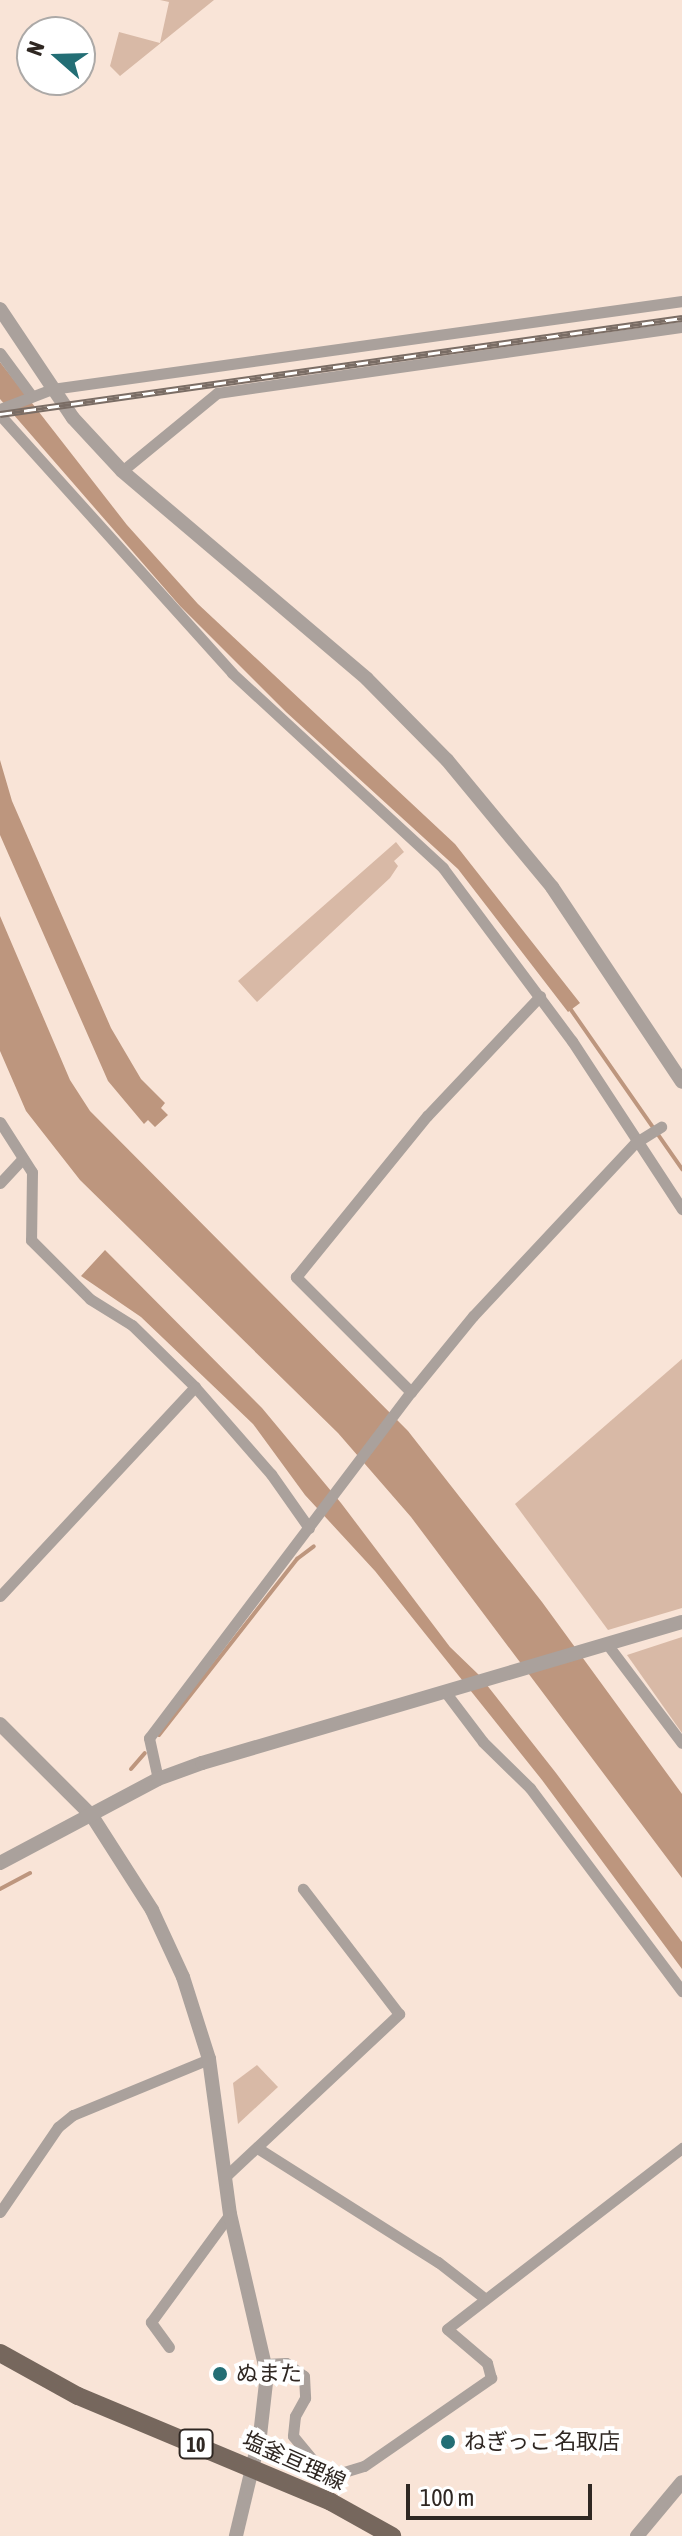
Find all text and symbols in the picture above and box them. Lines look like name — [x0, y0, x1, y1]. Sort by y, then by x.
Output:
north arrow — [16, 16, 96, 96]
text: N — [21, 38, 50, 59]
place label: ぬまた — [236, 2361, 302, 2387]
marker: ぬまた — [211, 2365, 229, 2383]
street label: 塩釜亘理線 — [238, 2427, 350, 2495]
road number: 10 — [178, 2428, 214, 2460]
place label: ねぎっこ 名取店 — [464, 2429, 621, 2455]
marker: ねぎっこ 名取店 — [439, 2433, 457, 2451]
scale bar — [410, 2468, 596, 2518]
text: 100 m — [420, 2484, 474, 2511]

